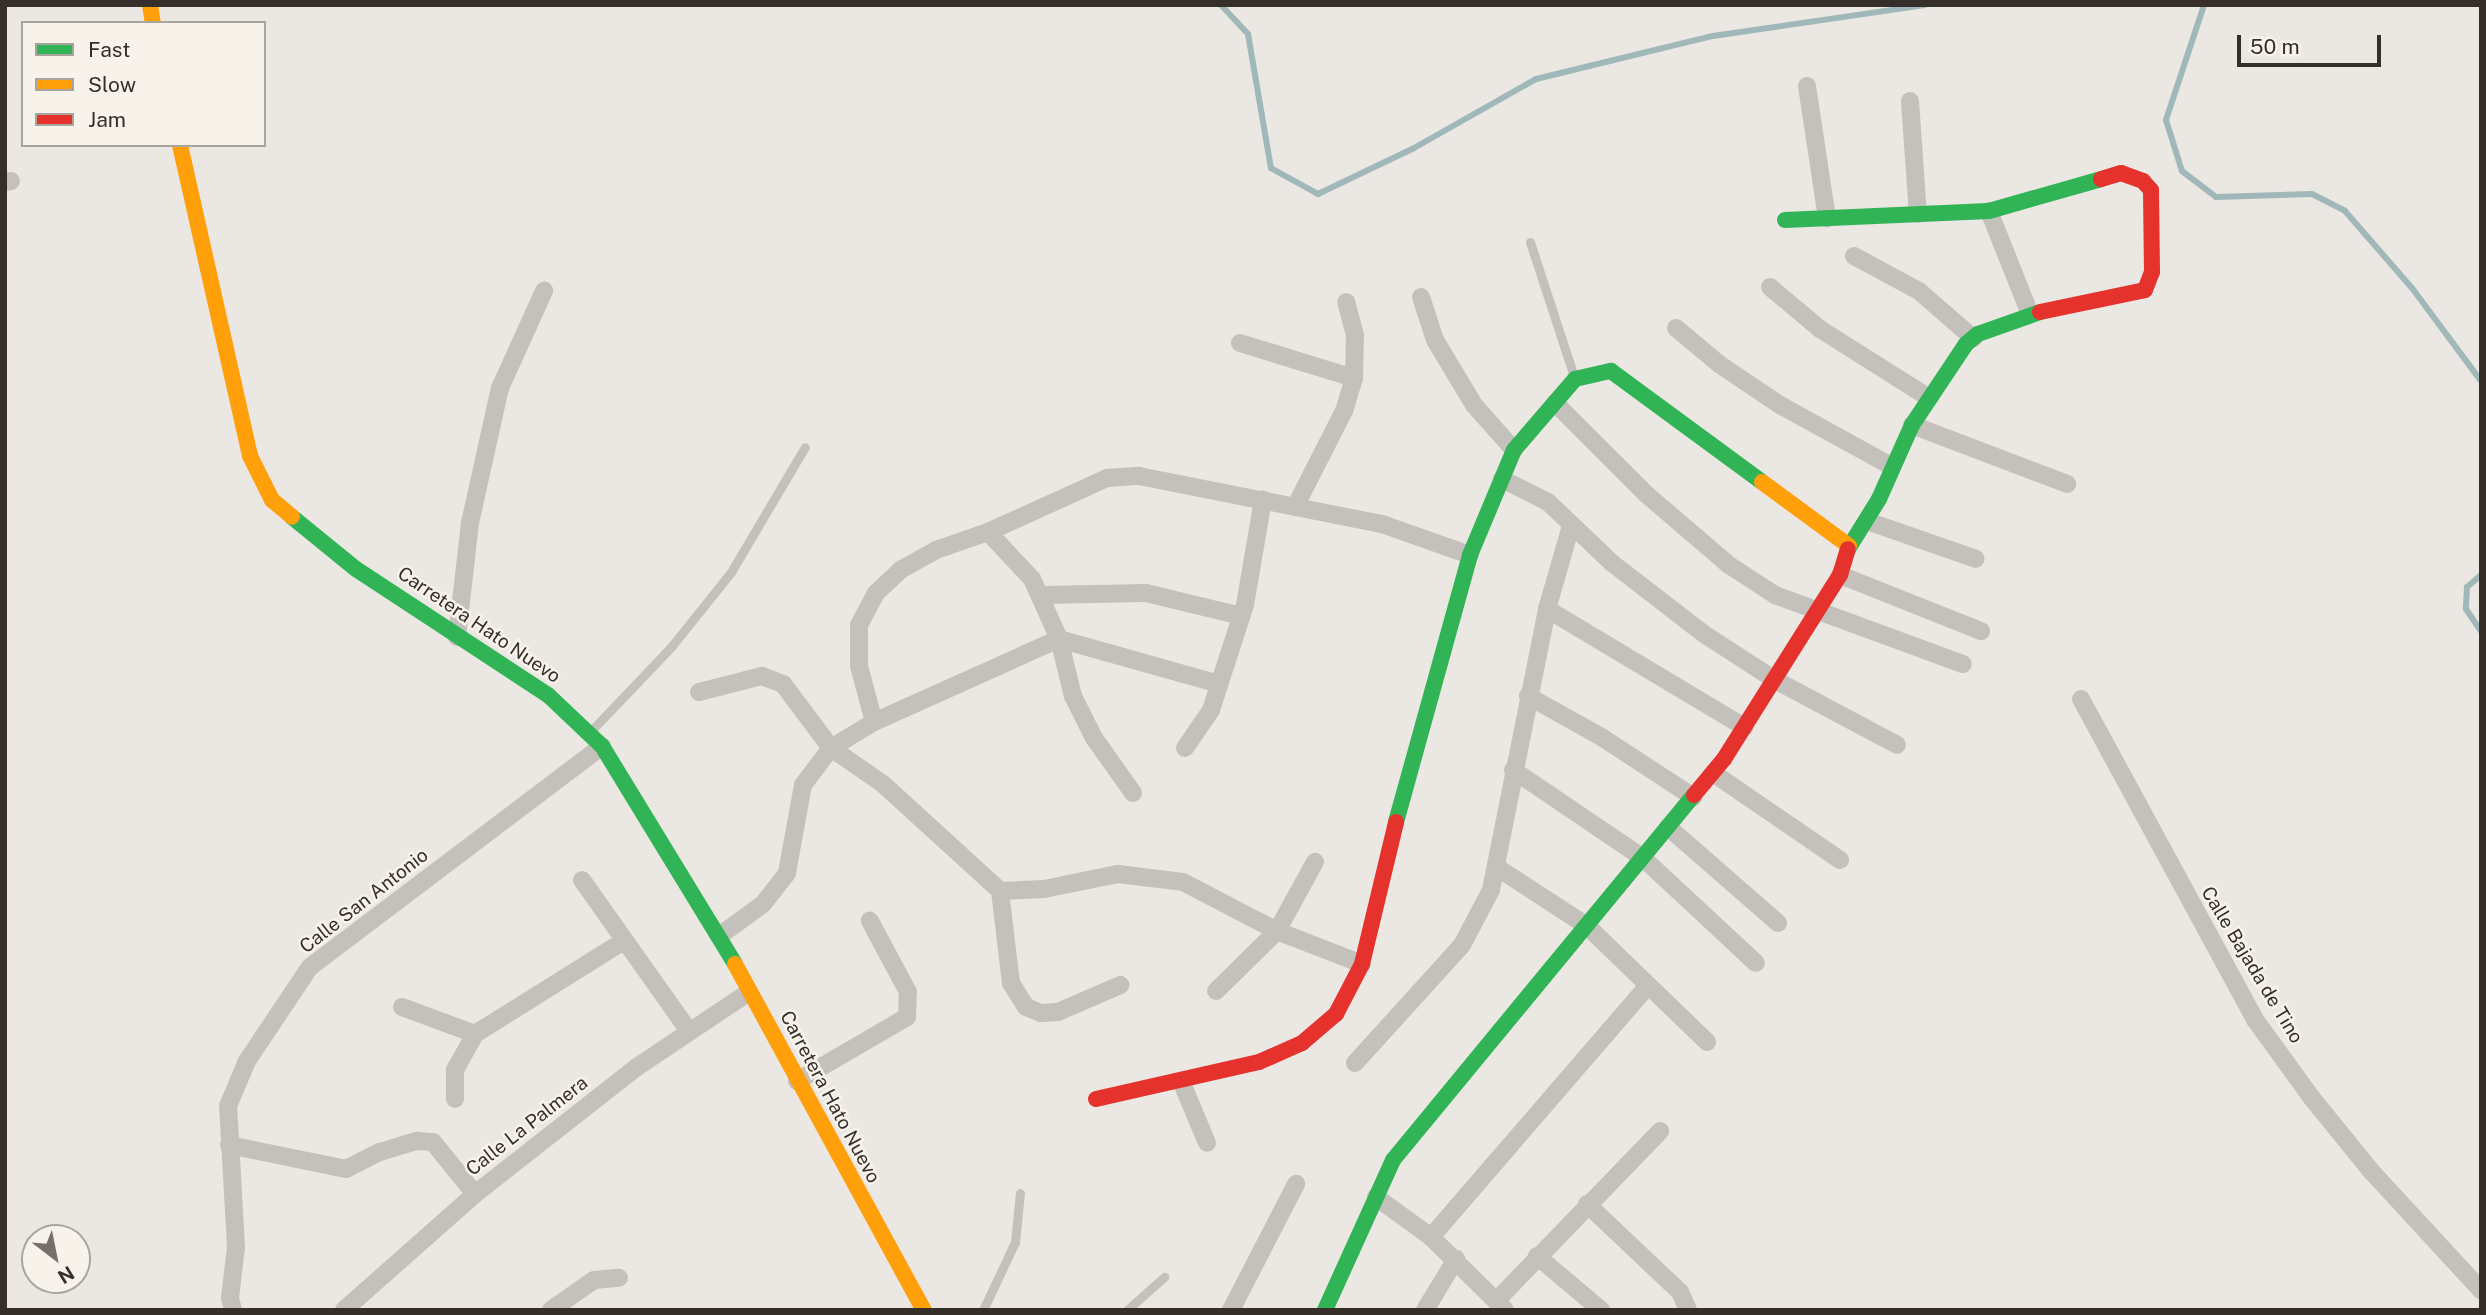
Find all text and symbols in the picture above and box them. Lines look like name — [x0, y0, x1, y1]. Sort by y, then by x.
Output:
legend — [21, 21, 266, 147]
scale bar — [2241, 21, 2384, 65]
text: 50 m — [2250, 34, 2300, 59]
text: Fast — [88, 37, 130, 62]
text: Slow — [88, 72, 136, 97]
text: Jam — [88, 107, 126, 132]
street label: Carretera Hato Nuevo — [393, 562, 565, 688]
street label: Calle San Antonio — [295, 844, 433, 958]
street label: Calle Bajada de Tino — [2196, 882, 2308, 1048]
street label: Carretera Hato Nuevo — [775, 1007, 885, 1187]
street label: Calle La Palmera — [462, 1071, 592, 1181]
north arrow — [21, 1224, 91, 1294]
text: N — [54, 1262, 78, 1288]

